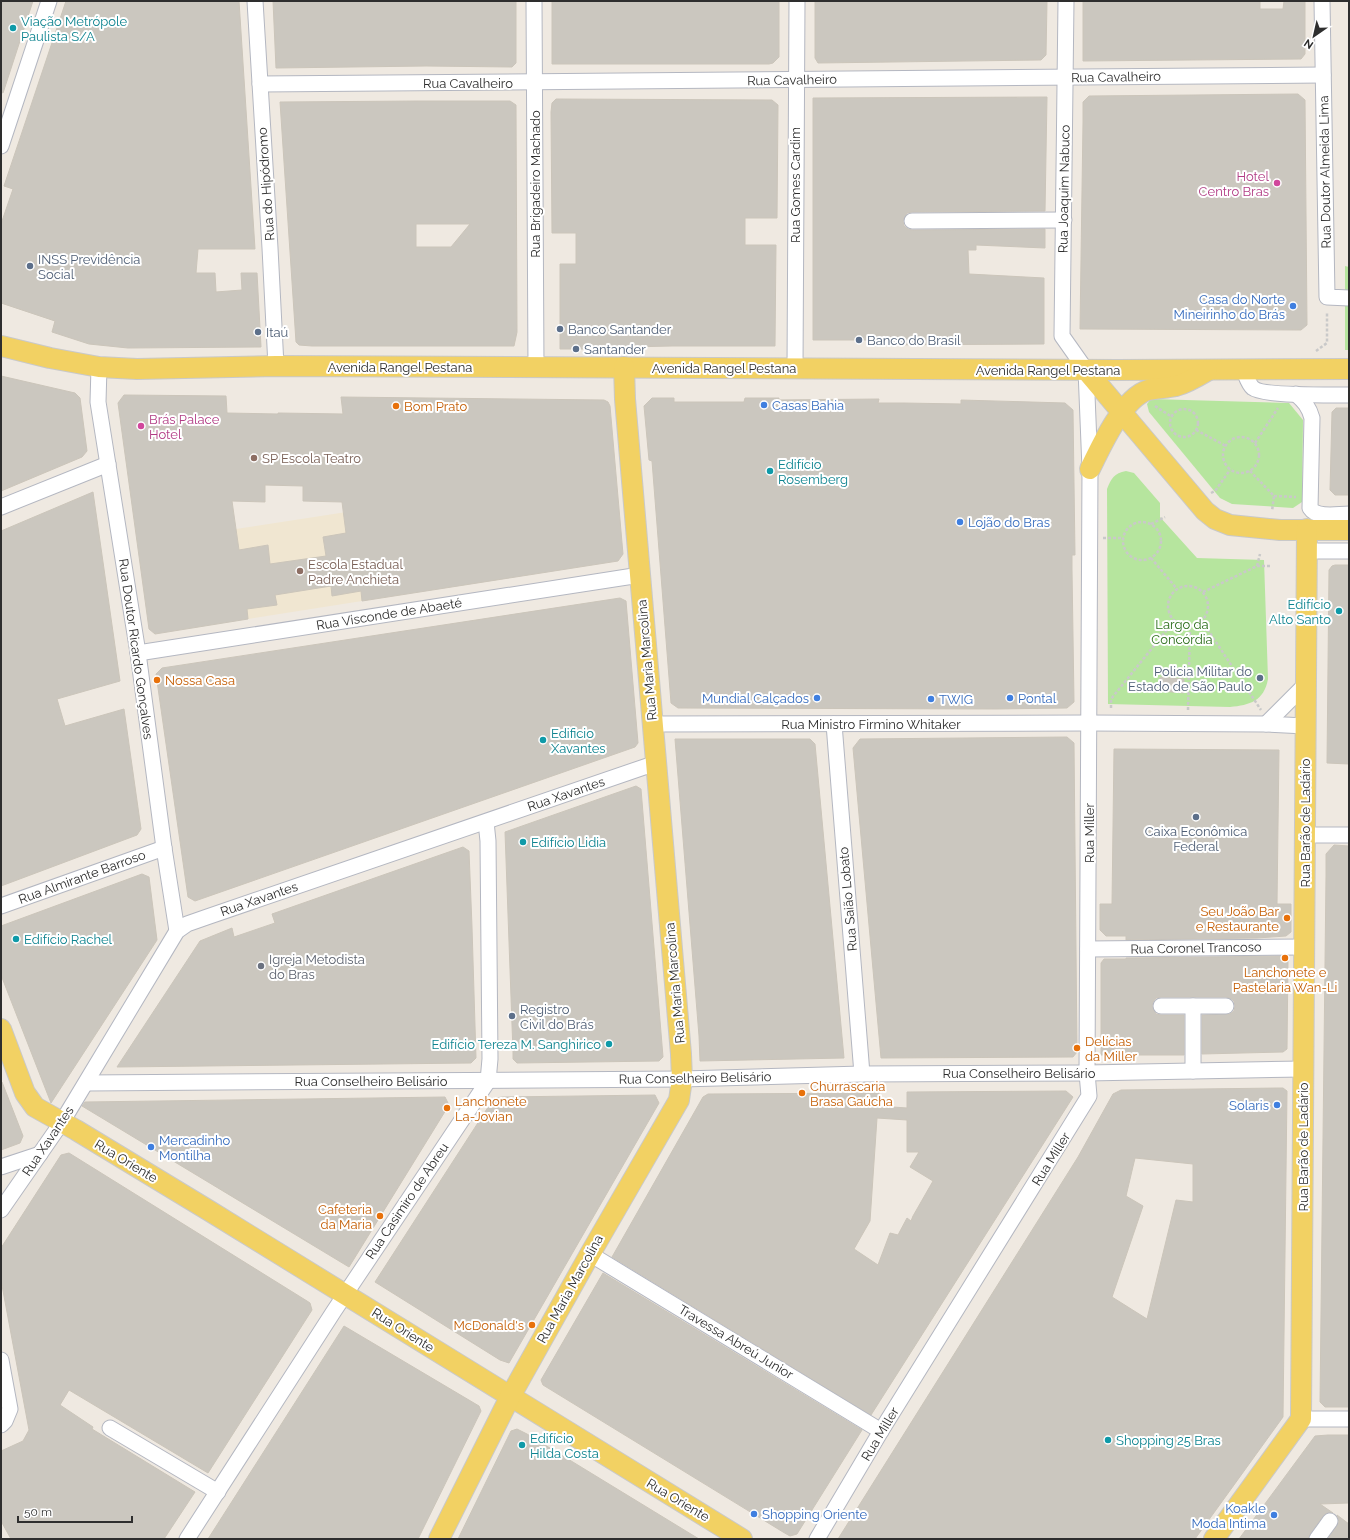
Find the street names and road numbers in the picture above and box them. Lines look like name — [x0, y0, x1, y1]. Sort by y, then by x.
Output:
street label: Rua Cavalheiro — [1071, 69, 1161, 85]
street label: Rua Cavalheiro — [747, 72, 837, 88]
street label: Rua Cavalheiro — [423, 76, 513, 91]
street label: Rua Doutor Almeida Lima — [1316, 95, 1334, 249]
street label: Rua Brigadeiro Machado — [528, 110, 543, 258]
street label: Rua Joaquim Nabuco — [1055, 124, 1073, 253]
street label: Rua do Hipódromo — [255, 127, 277, 241]
street label: Rua Gomes Cardim — [788, 127, 803, 243]
street label: Avenida Rangel Pestana — [328, 360, 472, 375]
street label: Avenida Rangel Pestana — [652, 361, 796, 376]
street label: Avenida Rangel Pestana — [976, 363, 1120, 378]
street label: Rua Doutor Ricardo Gonçalves — [116, 558, 156, 740]
street label: Rua Visconde de Abaeté — [315, 595, 463, 633]
street label: Rua Maria Marcolina — [634, 599, 660, 721]
street label: Rua Ministro Firmino Whitaker — [781, 717, 961, 732]
street label: Rua Barão de Ladário — [1298, 758, 1313, 887]
street label: Rua Xavantes — [525, 774, 607, 814]
street label: Rua Miller — [1082, 803, 1097, 863]
street label: Rua Saião Lobato — [836, 846, 860, 952]
street label: Rua Almirante Barroso — [16, 847, 148, 907]
street label: Rua Xavantes — [218, 879, 300, 919]
street label: Rua Maria Marcolina — [662, 922, 688, 1044]
street label: Rua Coronel Trancoso — [1130, 939, 1262, 957]
street label: Rua Conselheiro Belisário — [943, 1066, 1096, 1081]
street label: Rua Conselheiro Belisário — [618, 1069, 772, 1087]
street label: Rua Conselheiro Belisário — [295, 1074, 448, 1089]
street label: Rua Barão de Ladário — [1296, 1082, 1311, 1211]
street label: Rua Xavantes — [19, 1103, 77, 1179]
street label: Rua Miller — [1029, 1129, 1073, 1188]
street label: Rua Oriente — [92, 1136, 160, 1186]
street label: Rua Casimiro de Abreu — [362, 1140, 452, 1262]
street label: Rua Maria Marcolina — [534, 1232, 606, 1346]
street label: Travessa Abreú Junior — [676, 1302, 796, 1382]
street label: Rua Oriente — [369, 1305, 437, 1355]
street label: Rua Miller — [858, 1404, 902, 1464]
street label: Rua Oriente — [644, 1475, 712, 1525]

